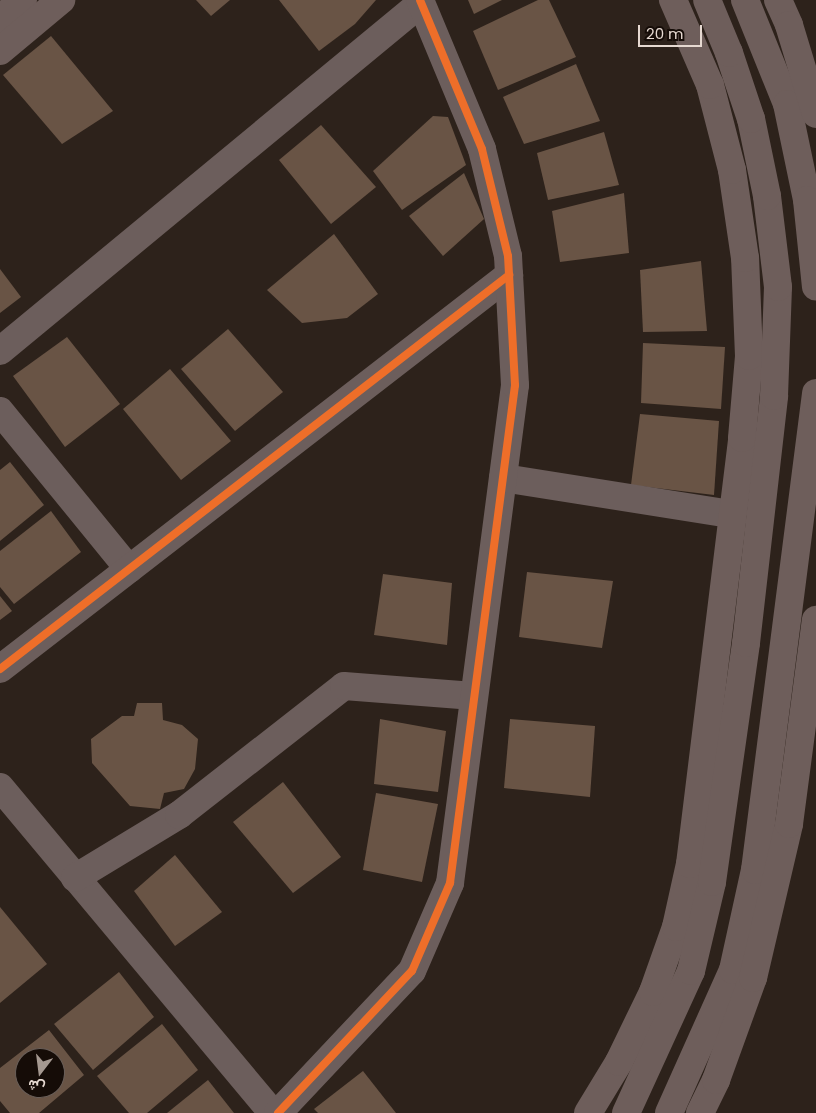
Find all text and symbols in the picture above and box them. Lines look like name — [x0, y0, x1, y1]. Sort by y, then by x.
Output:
scale bar — [641, 15, 705, 47]
text: 20 m — [646, 23, 684, 44]
north arrow — [15, 1048, 65, 1098]
text: ش — [26, 1075, 47, 1098]

